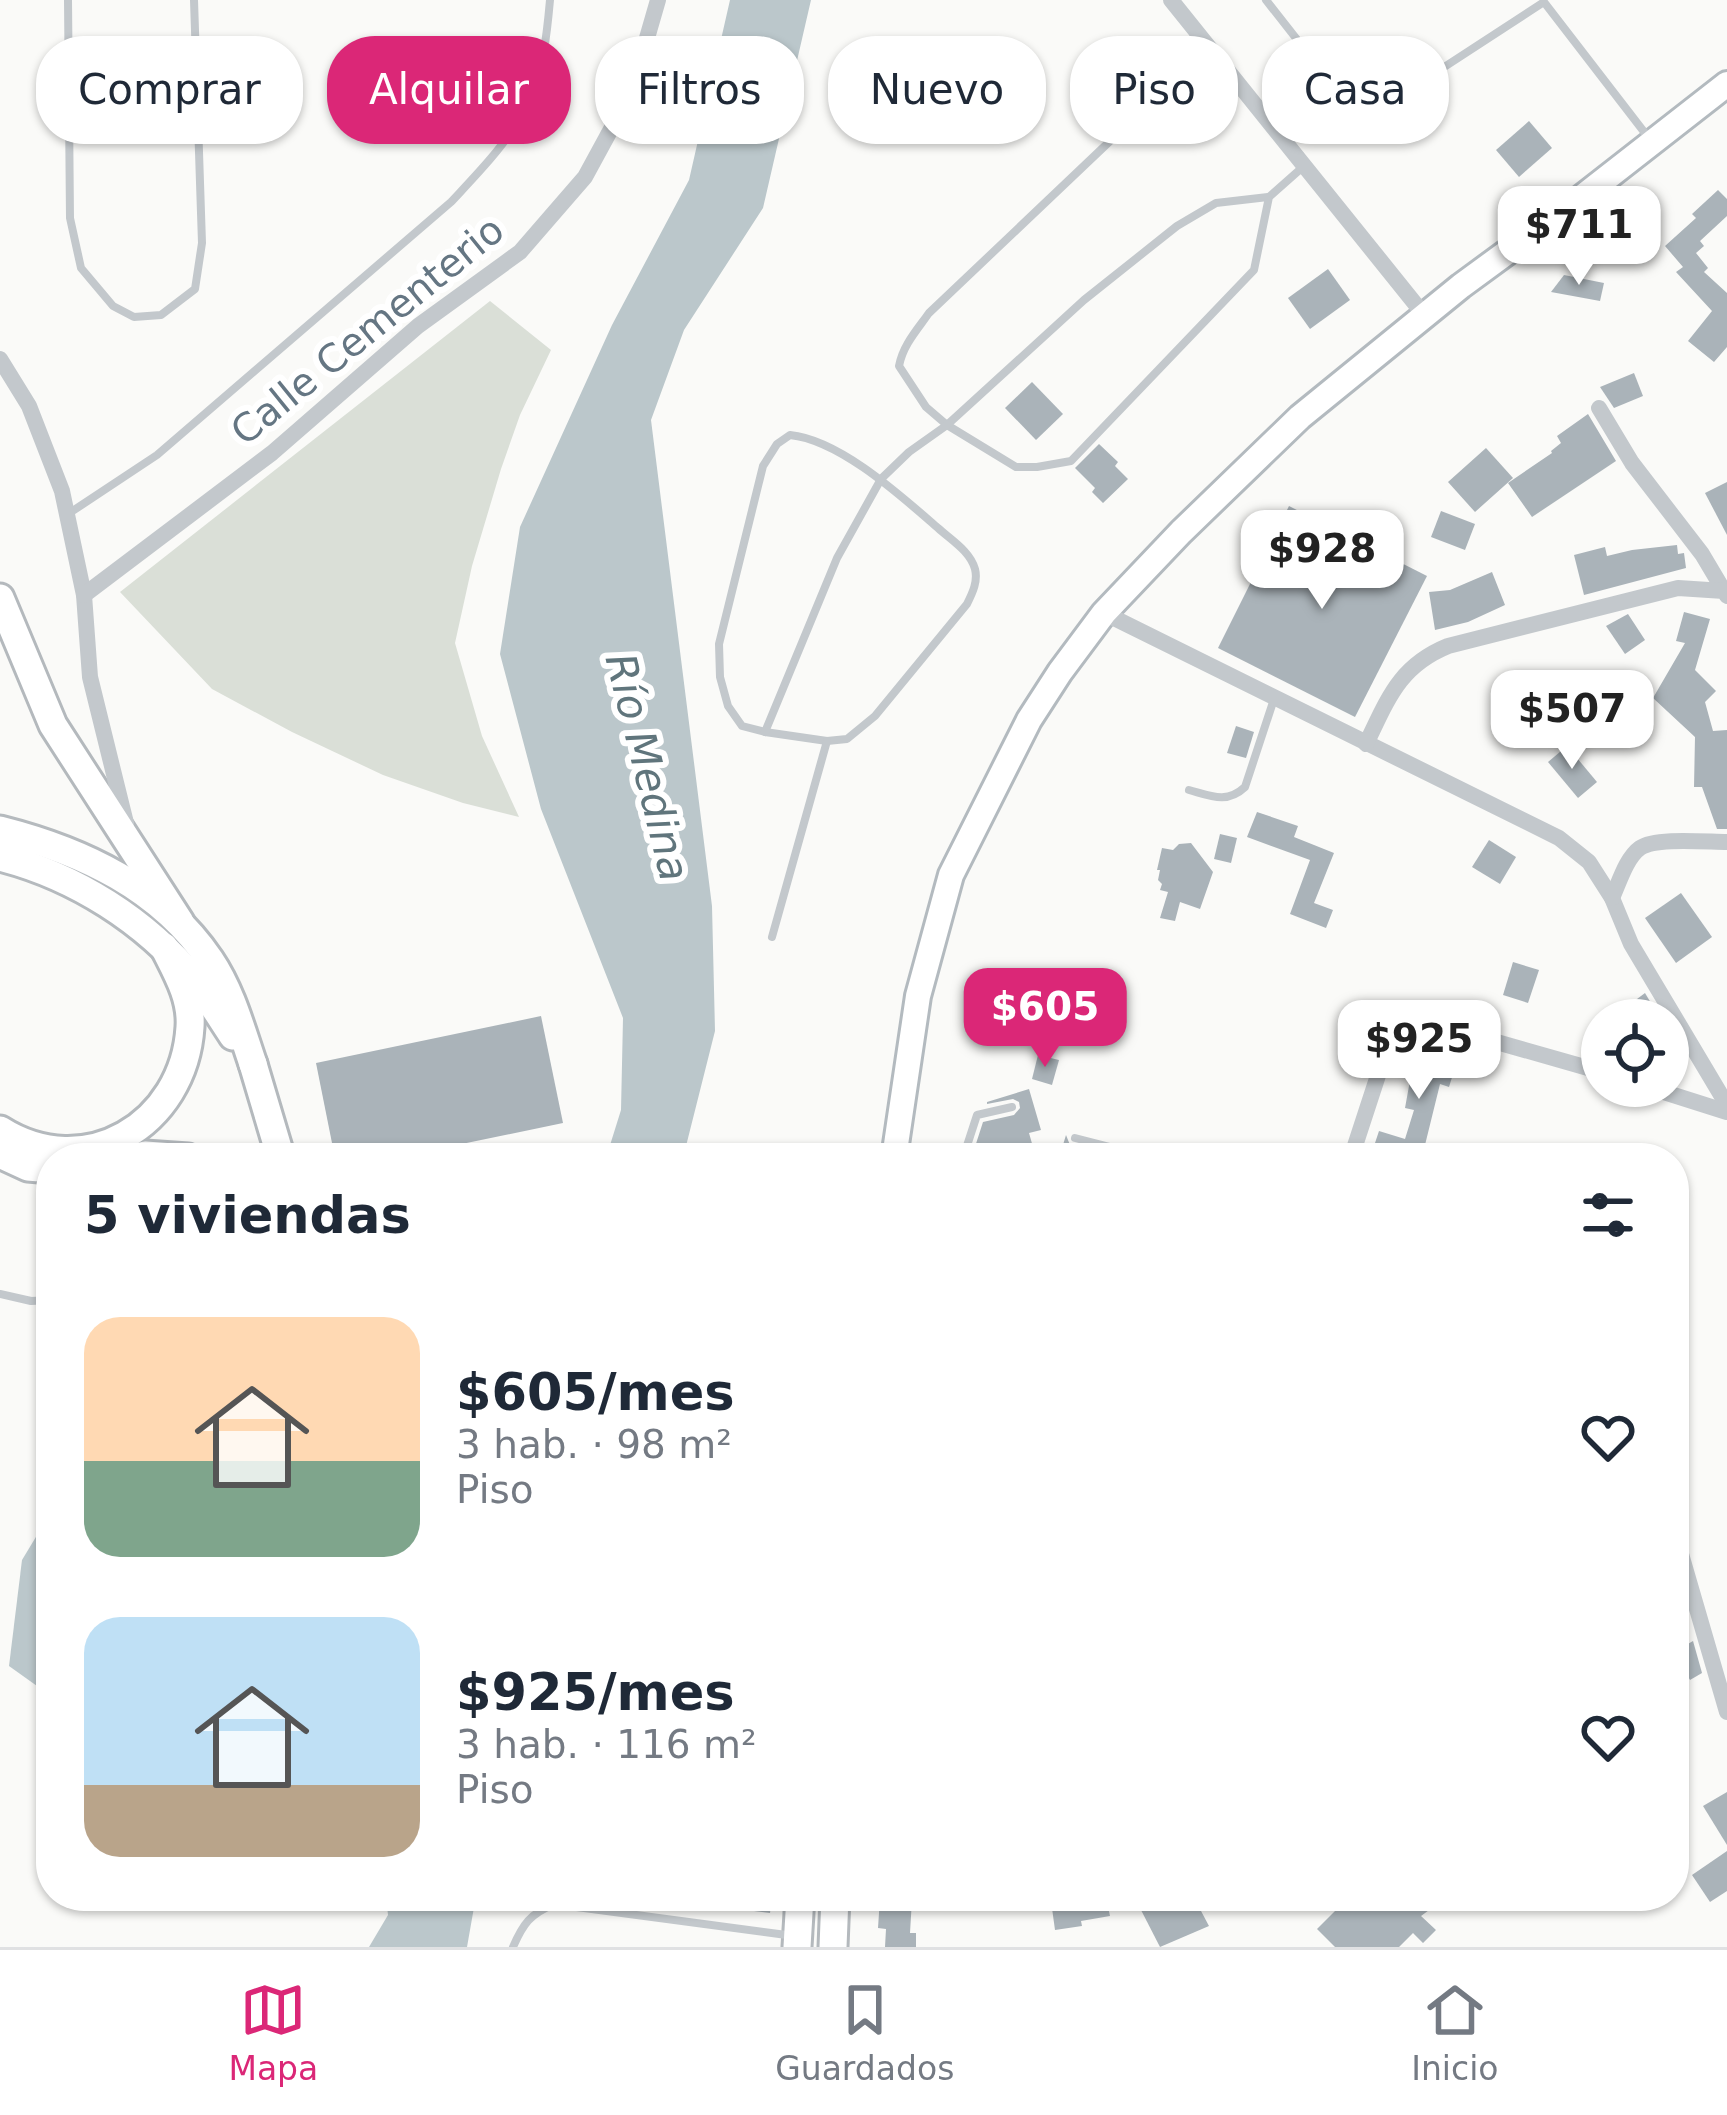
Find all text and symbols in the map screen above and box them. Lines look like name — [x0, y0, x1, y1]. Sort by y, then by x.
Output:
chip: Comprar — [36, 36, 303, 144]
chip: Alquilar — [327, 36, 571, 144]
chip: Filtros — [595, 36, 804, 144]
chip: Nuevo — [828, 36, 1046, 144]
chip: Piso — [1070, 36, 1238, 144]
chip: Casa — [1262, 36, 1449, 144]
pin: $711 — [1508, 186, 1650, 288]
text: $711 — [1525, 202, 1633, 247]
street label: Calle Cementerio — [222, 207, 512, 454]
pin: $928 — [1251, 510, 1393, 612]
text: $928 — [1268, 526, 1376, 571]
water label: Río Medina — [596, 648, 699, 886]
pin: $507 — [1501, 670, 1643, 772]
text: $507 — [1518, 686, 1626, 731]
pin: $605 — [974, 968, 1116, 1070]
text: $605 — [991, 984, 1099, 1029]
map controls — [1581, 999, 1689, 1107]
button: locate — [1581, 999, 1689, 1107]
pin: $925 — [1348, 1000, 1490, 1102]
text: $925 — [1365, 1016, 1473, 1061]
icon: filters — [1575, 1182, 1641, 1248]
text: 5 viviendas — [84, 1186, 411, 1245]
text: $605/mes — [456, 1363, 735, 1422]
icon: home — [180, 1365, 324, 1509]
icon: heart — [1575, 1404, 1641, 1470]
text: 3 hab. · 98 m² — [456, 1422, 732, 1467]
text: Piso — [456, 1467, 534, 1512]
text: $925/mes — [456, 1663, 735, 1722]
icon: home — [180, 1665, 324, 1809]
icon: heart — [1575, 1704, 1641, 1770]
text: 3 hab. · 116 m² — [456, 1722, 757, 1767]
text: Piso — [456, 1767, 534, 1812]
tab: Mapa — [228, 1977, 318, 2088]
tab: Guardados — [775, 1977, 954, 2088]
tab: Inicio — [1411, 1977, 1499, 2088]

